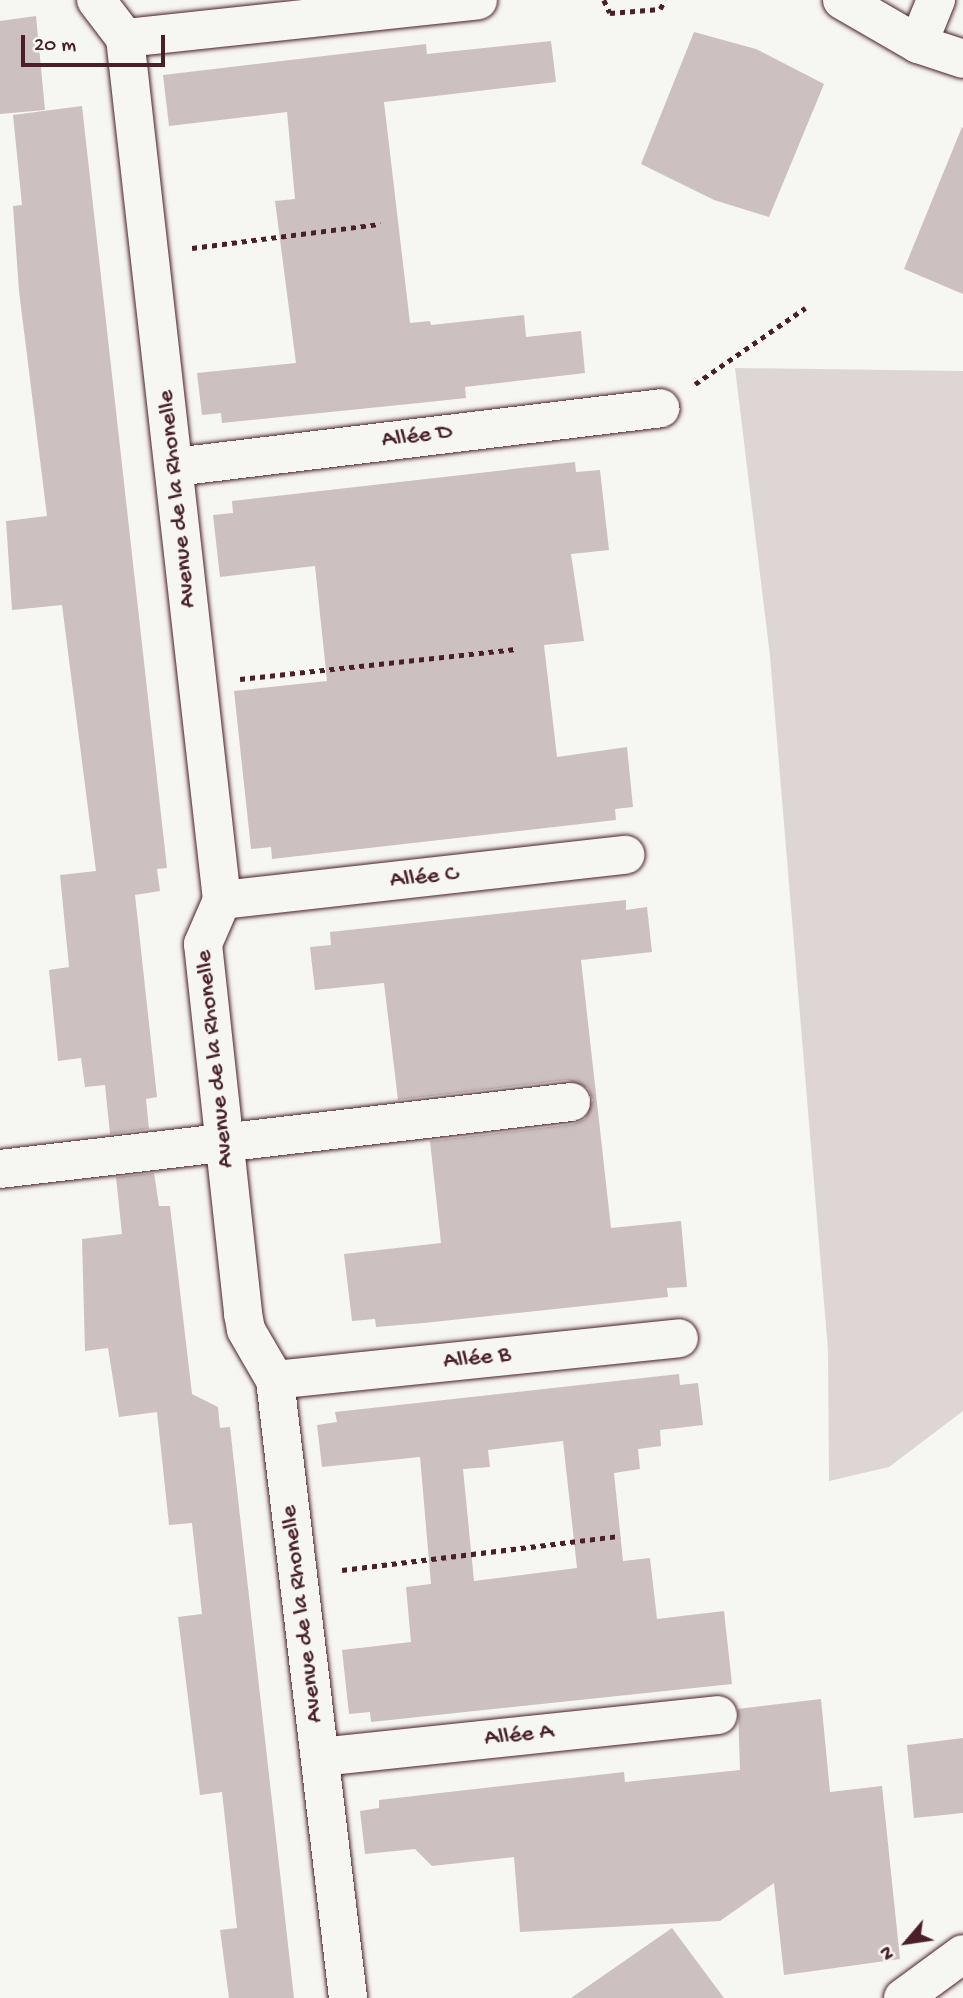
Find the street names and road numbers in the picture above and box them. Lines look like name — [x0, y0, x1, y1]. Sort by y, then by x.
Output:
street label: Avenue de la Rhonelle — [152, 389, 204, 609]
street label: Allée D — [380, 418, 454, 456]
street label: Allée C — [389, 860, 459, 896]
street label: Avenue de la Rhonelle — [190, 949, 242, 1169]
street label: Allée B — [442, 1341, 512, 1377]
street label: Avenue de la Rhonelle — [275, 1504, 331, 1724]
street label: Allée A — [483, 1718, 555, 1754]

